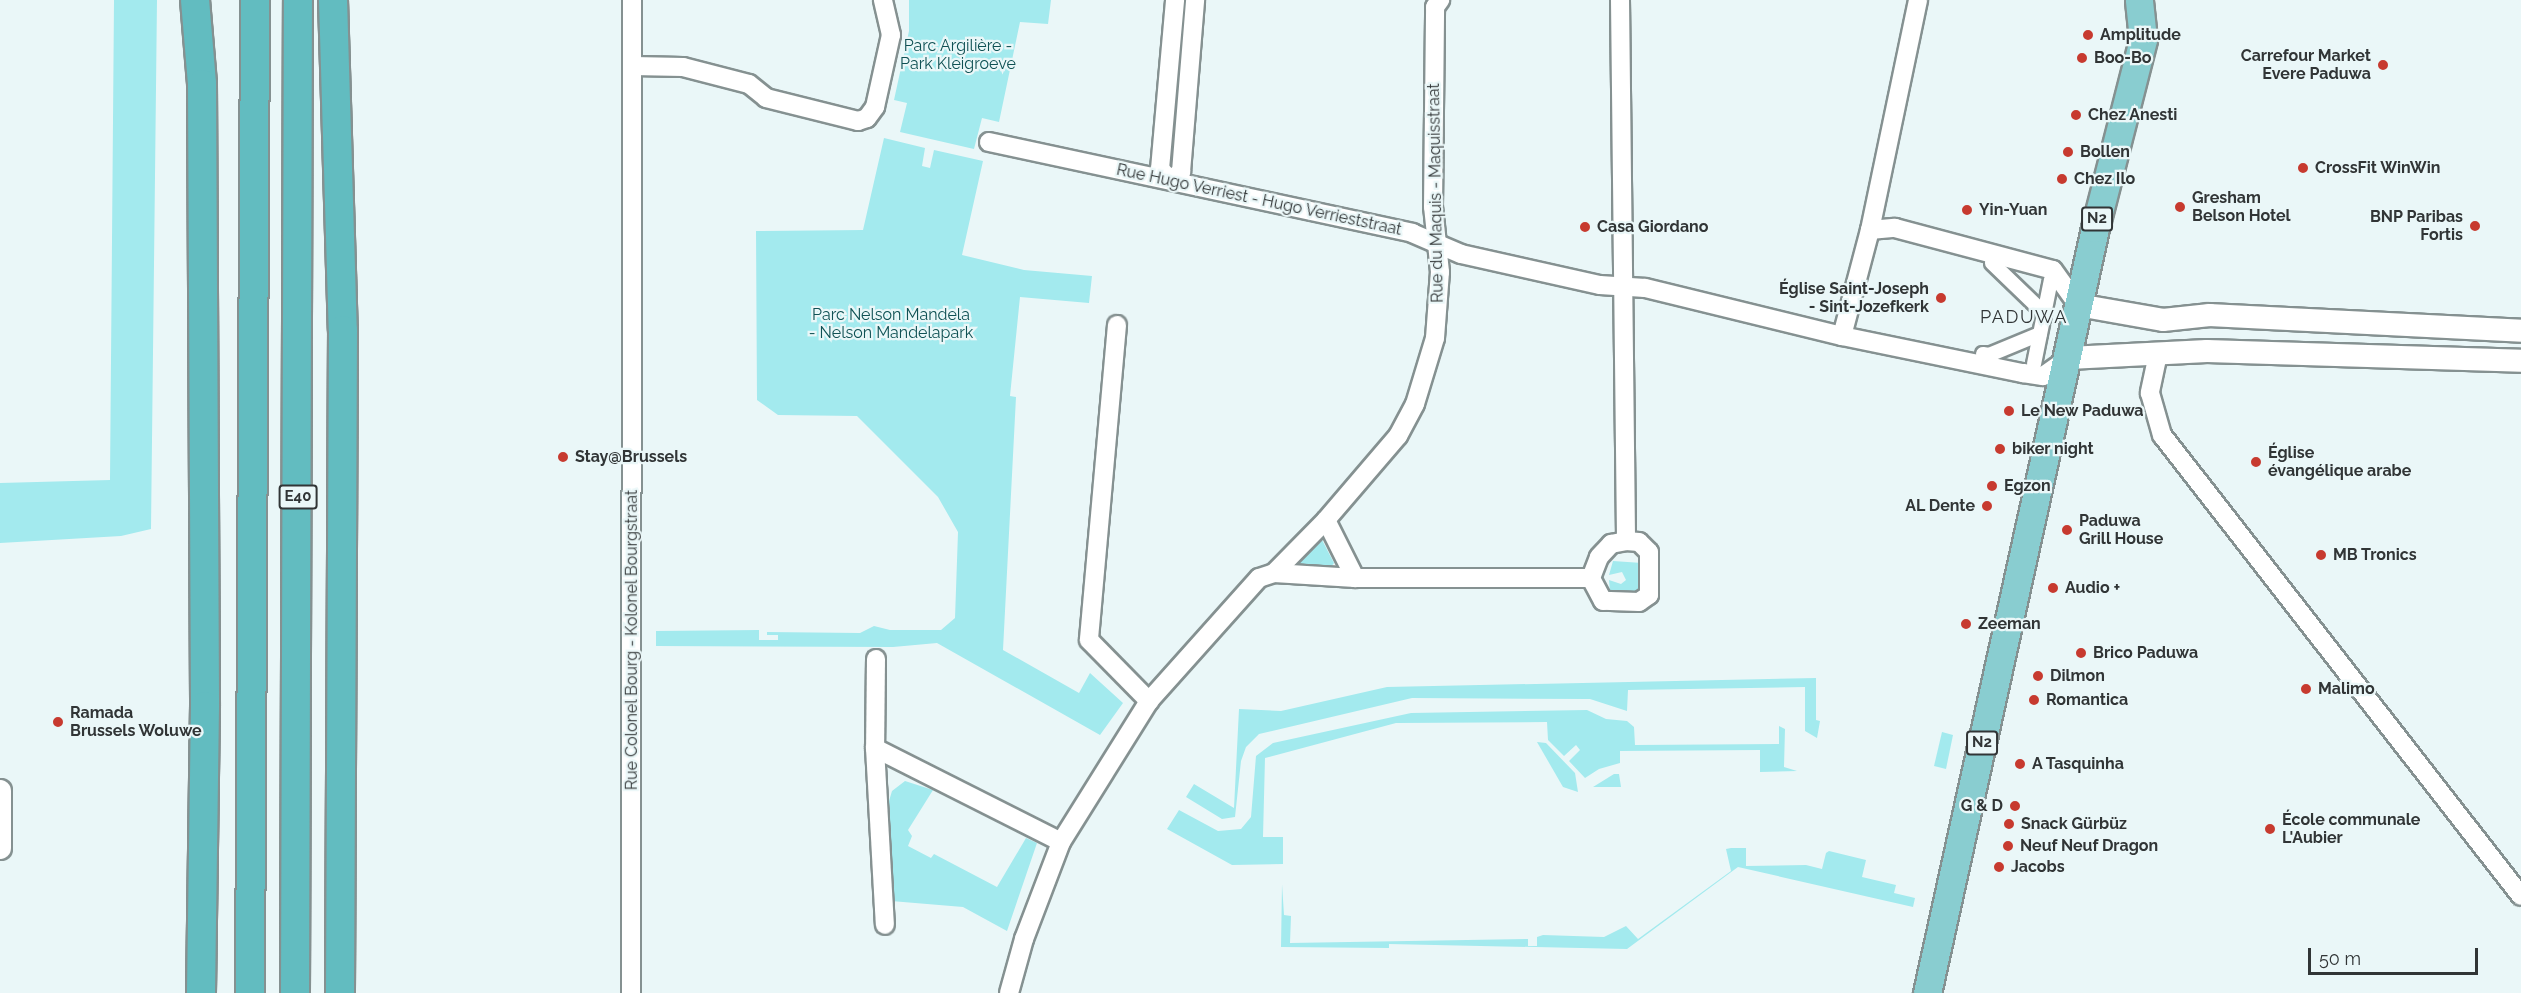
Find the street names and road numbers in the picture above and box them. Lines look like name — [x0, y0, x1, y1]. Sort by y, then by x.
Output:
street label: Rue du Maquis - Maquisstraat — [1424, 83, 1448, 303]
street label: Rue Hugo Verriest - Hugo Verrieststraat — [1114, 160, 1404, 240]
road number: N2 — [2080, 207, 2114, 231]
road number: E40 — [278, 485, 318, 509]
street label: Rue Colonel Bourg - Kolonel Bourgstraat — [622, 489, 642, 791]
road number: N2 — [1966, 731, 1998, 755]

